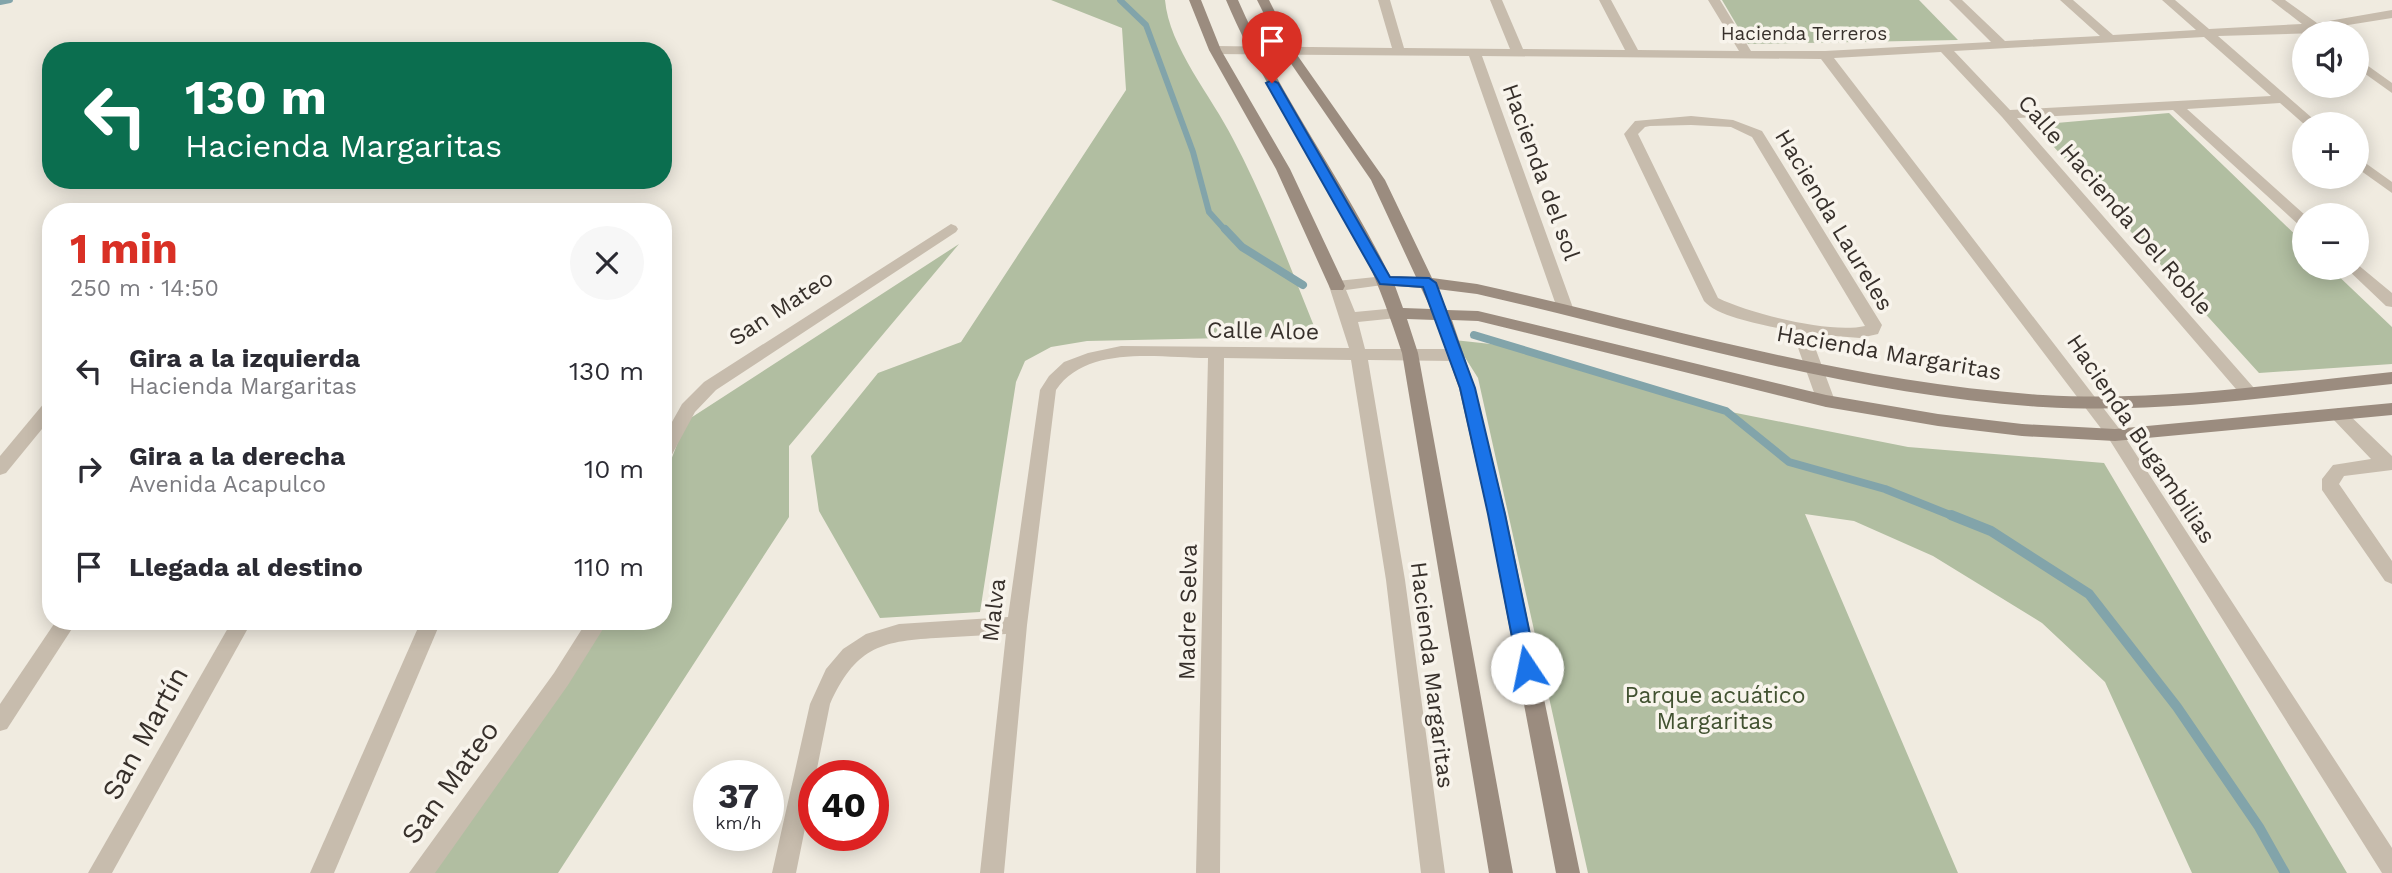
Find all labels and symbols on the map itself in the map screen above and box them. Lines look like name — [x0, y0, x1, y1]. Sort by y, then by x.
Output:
pin — [1242, 11, 1302, 83]
street label: Hacienda Terreros — [1721, 22, 1887, 45]
street label: Hacienda del sol — [1497, 80, 1585, 264]
street label: Calle Hacienda Del Roble — [2012, 90, 2218, 320]
street label: Hacienda Laureles — [1769, 124, 1899, 316]
street label: San Mateo — [724, 264, 838, 352]
street label: Calle Aloe — [1207, 317, 1319, 345]
street label: Hacienda Margaritas — [1774, 320, 2004, 386]
street label: Hacienda Bugambilias — [2061, 329, 2221, 549]
street label: Madre Selva — [1173, 544, 1203, 680]
street label: Hacienda Margaritas — [1405, 560, 1459, 790]
street label: Malva — [977, 577, 1011, 643]
position arrow — [1490, 631, 1564, 705]
street label: San Martín — [95, 661, 195, 805]
park label: Parque acuático Margaritas — [1625, 682, 1805, 735]
street label: San Mateo — [394, 714, 506, 850]
speed limit sign: 40 — [798, 760, 889, 851]

